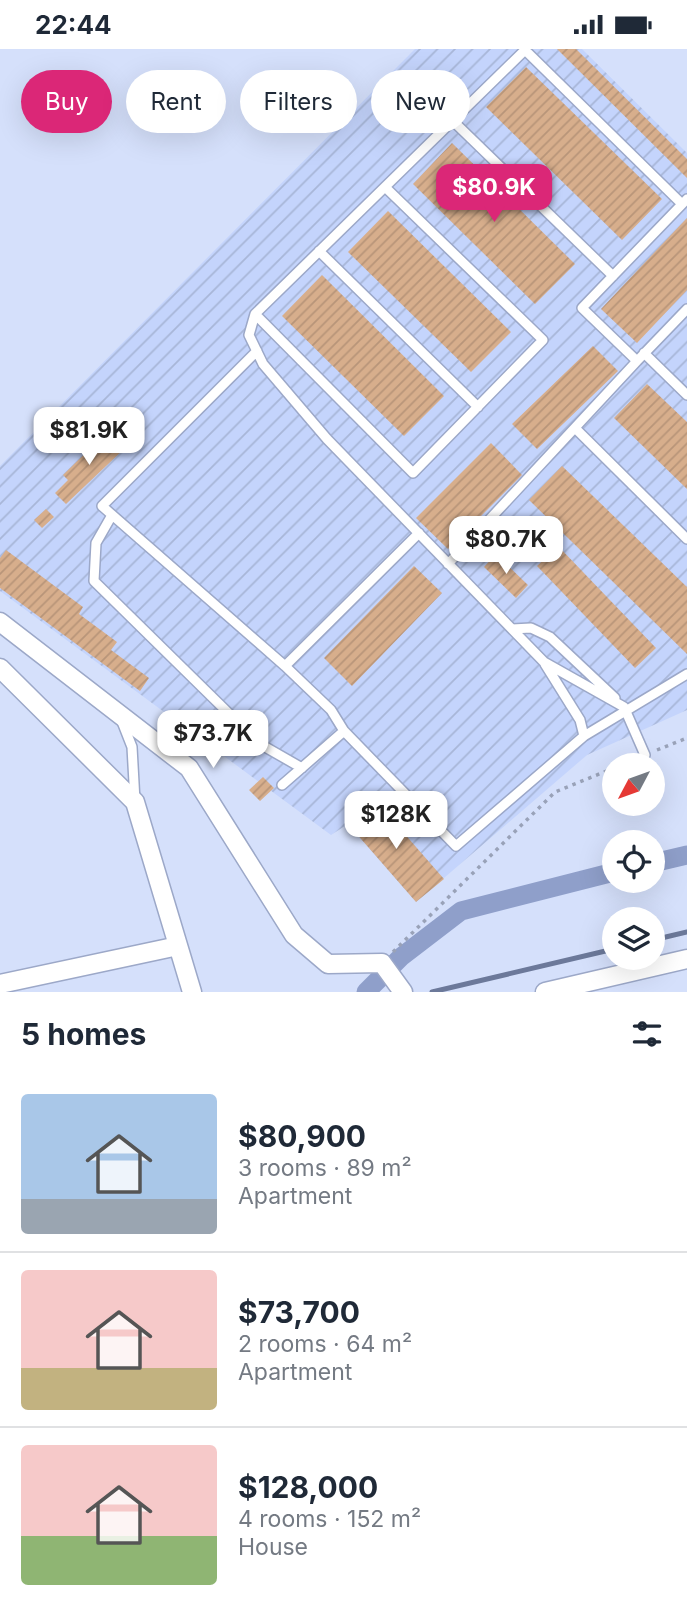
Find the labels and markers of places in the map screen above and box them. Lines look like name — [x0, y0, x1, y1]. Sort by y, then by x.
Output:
pin: $80.9K — [437, 165, 551, 224]
pin: $81.9K — [32, 407, 146, 467]
pin: $80.7K — [449, 517, 563, 576]
pin: $73.7K — [156, 711, 270, 770]
pin: $128K — [347, 791, 445, 851]

